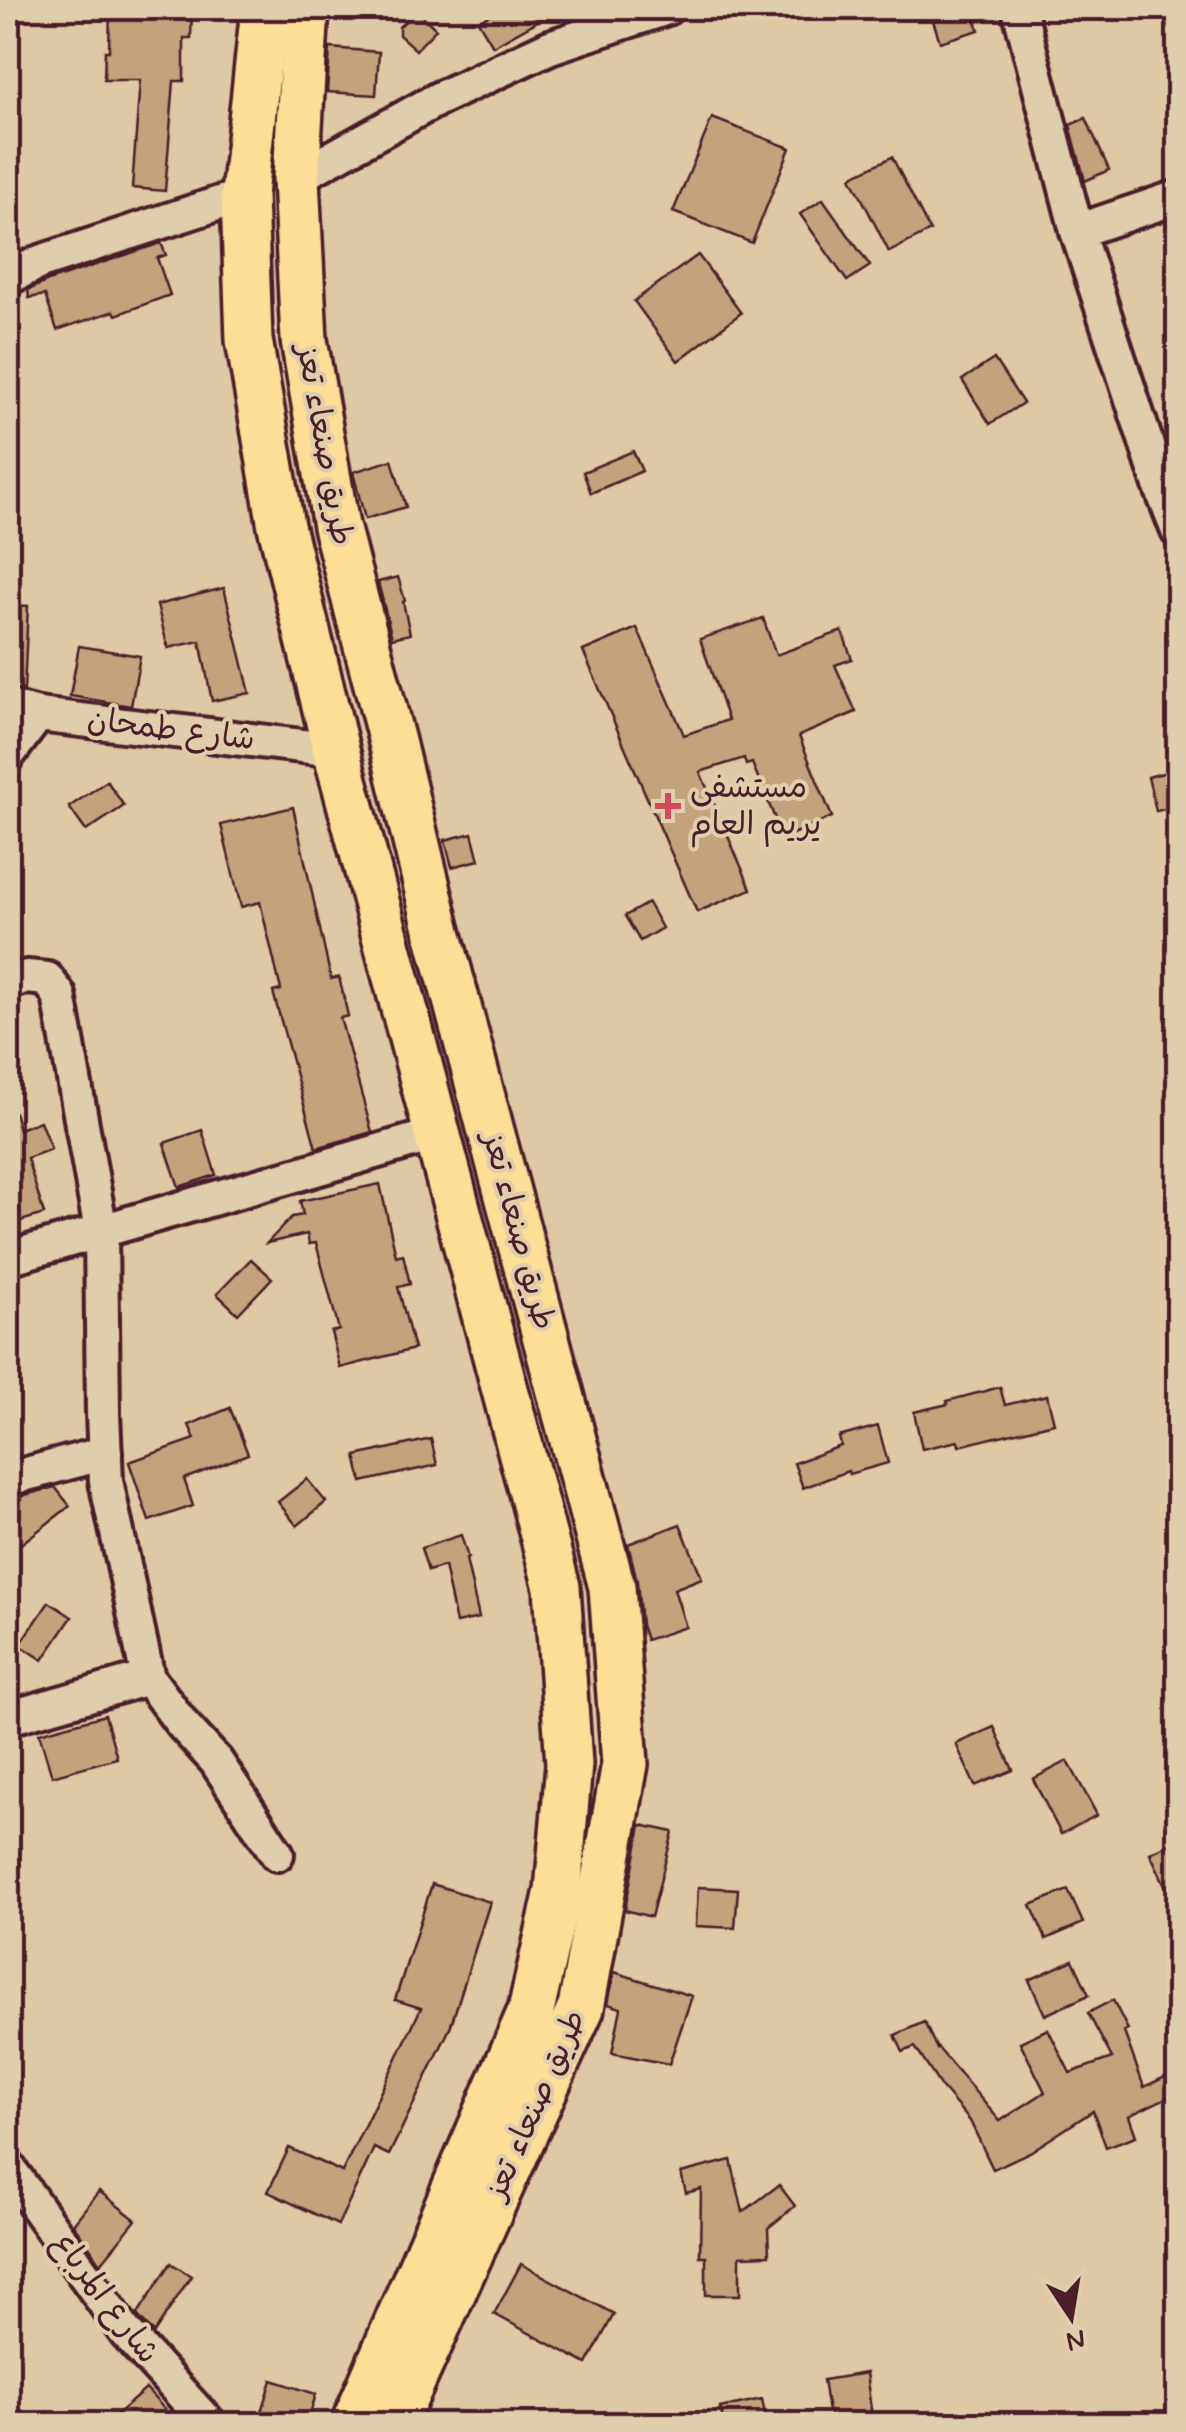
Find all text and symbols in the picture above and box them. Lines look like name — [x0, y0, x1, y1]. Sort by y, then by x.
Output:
street label: طريق صنعاء تعز — [285, 338, 362, 549]
street label: شارع طمحان — [85, 699, 257, 761]
place label: مستشفى يريم العام — [690, 767, 821, 848]
marker: مستشفى يريم العام — [655, 793, 681, 819]
street label: طريق صنعاء تعز — [471, 1124, 565, 1335]
street label: طريق صنعاء تعز — [474, 2004, 597, 2209]
street label: شارع المرباع — [42, 2224, 168, 2372]
north arrow — [1021, 2267, 1121, 2367]
text: N — [1063, 2319, 1089, 2359]

